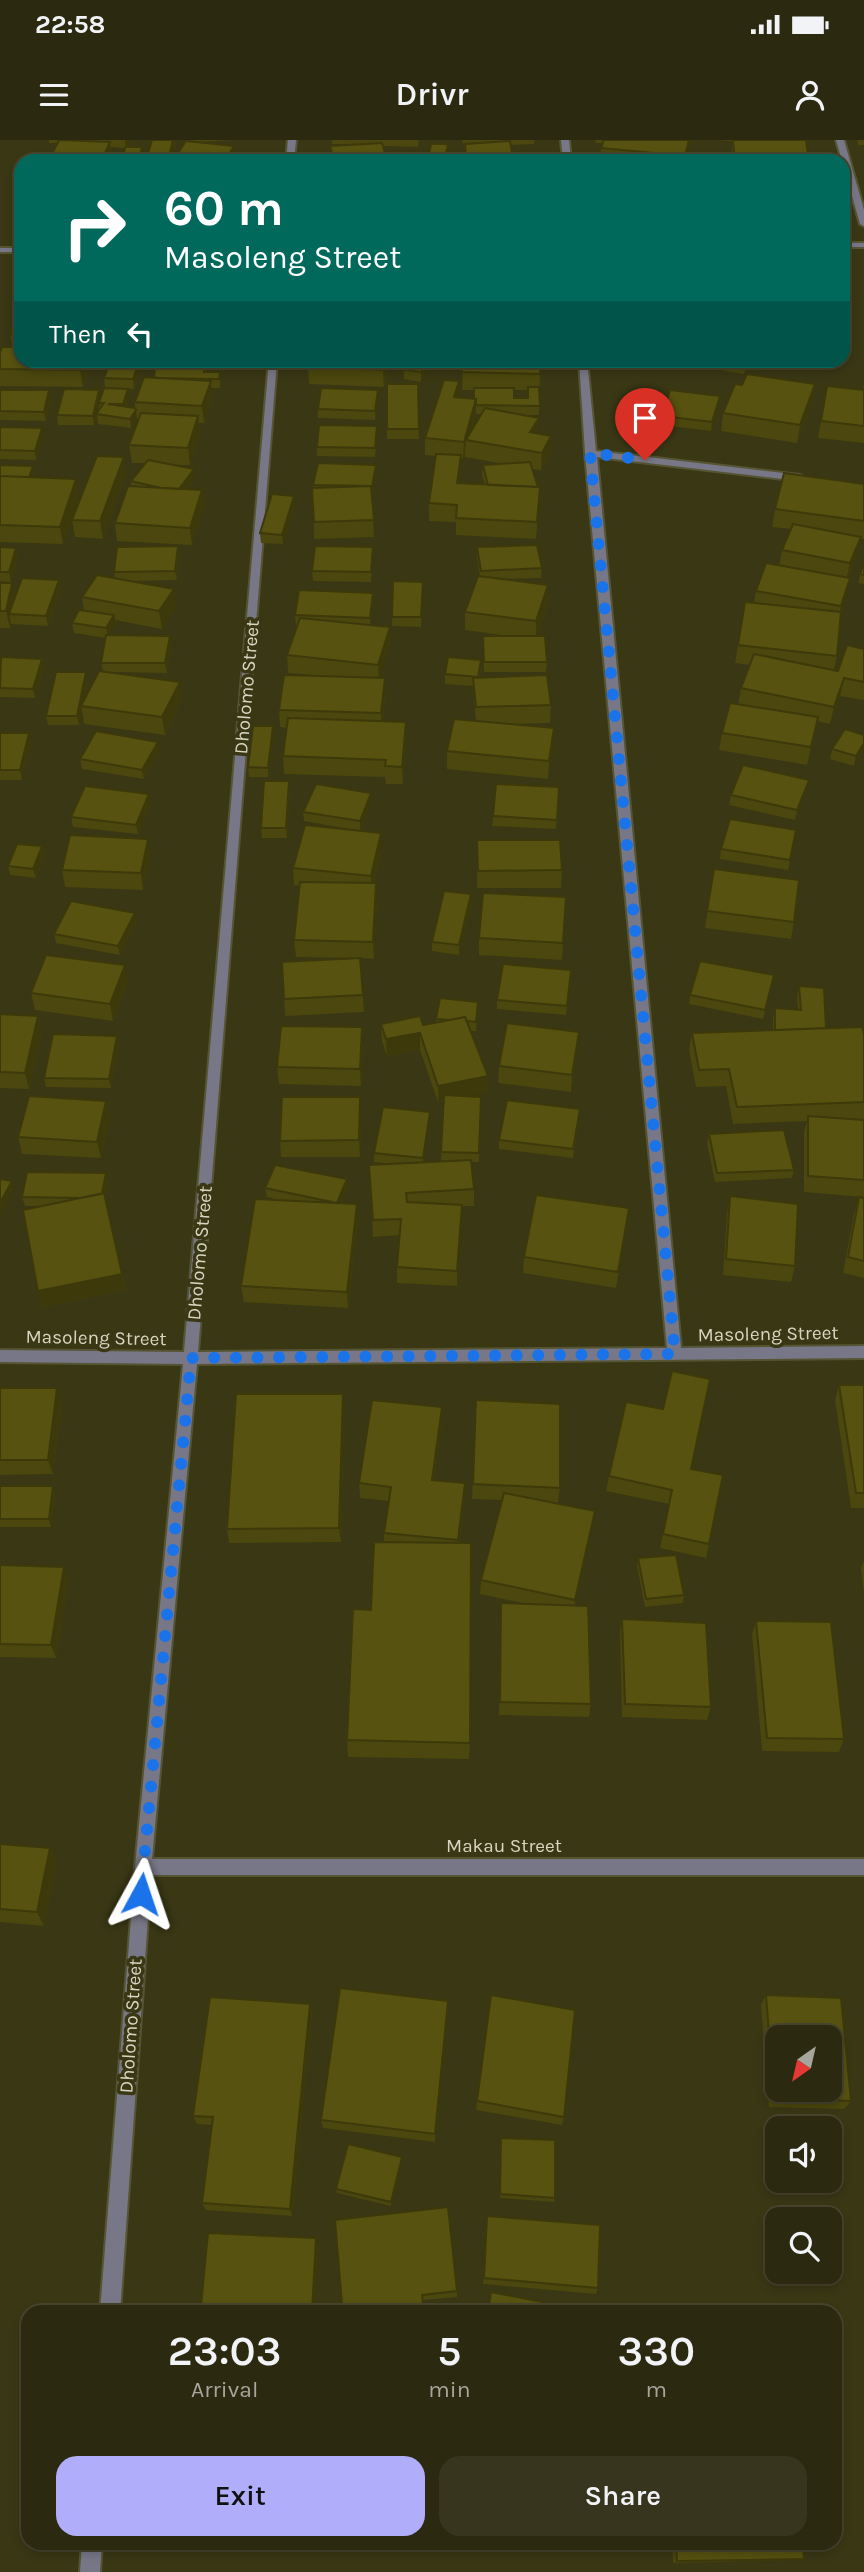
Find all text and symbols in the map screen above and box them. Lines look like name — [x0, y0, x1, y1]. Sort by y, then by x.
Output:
text: 22:58 — [35, 9, 105, 40]
icon: menu — [35, 76, 73, 114]
text: Drivr — [395, 76, 469, 113]
icon: person — [791, 76, 829, 114]
text: 60 m — [164, 180, 284, 237]
icon: right — [49, 182, 140, 273]
text: Masoleng Street — [164, 239, 401, 276]
icon: left — [121, 315, 159, 353]
text: Then — [49, 319, 107, 350]
pin — [615, 388, 675, 460]
icon: arrive — [626, 399, 664, 437]
street label: Dholomo Street — [230, 619, 264, 755]
street label: Dholomo Street — [183, 1185, 217, 1321]
street label: Masoleng Street — [697, 1322, 839, 1346]
street label: Masoleng Street — [25, 1326, 167, 1350]
street label: Makau Street — [446, 1835, 562, 1857]
position arrow — [104, 1857, 178, 1931]
street label: Dholomo Street — [115, 1958, 147, 2094]
north arrow — [765, 2025, 842, 2102]
map controls — [765, 2025, 842, 2284]
button: sound — [765, 2116, 842, 2193]
button: search — [765, 2207, 842, 2284]
text: 23:03 — [168, 2326, 282, 2376]
text: 5 — [437, 2326, 462, 2376]
text: 330 — [617, 2326, 695, 2376]
text: Arrival — [191, 2376, 258, 2403]
text: min — [428, 2376, 471, 2403]
text: m — [646, 2376, 667, 2403]
button: Exit — [56, 2456, 425, 2536]
button: Share — [439, 2456, 807, 2536]

